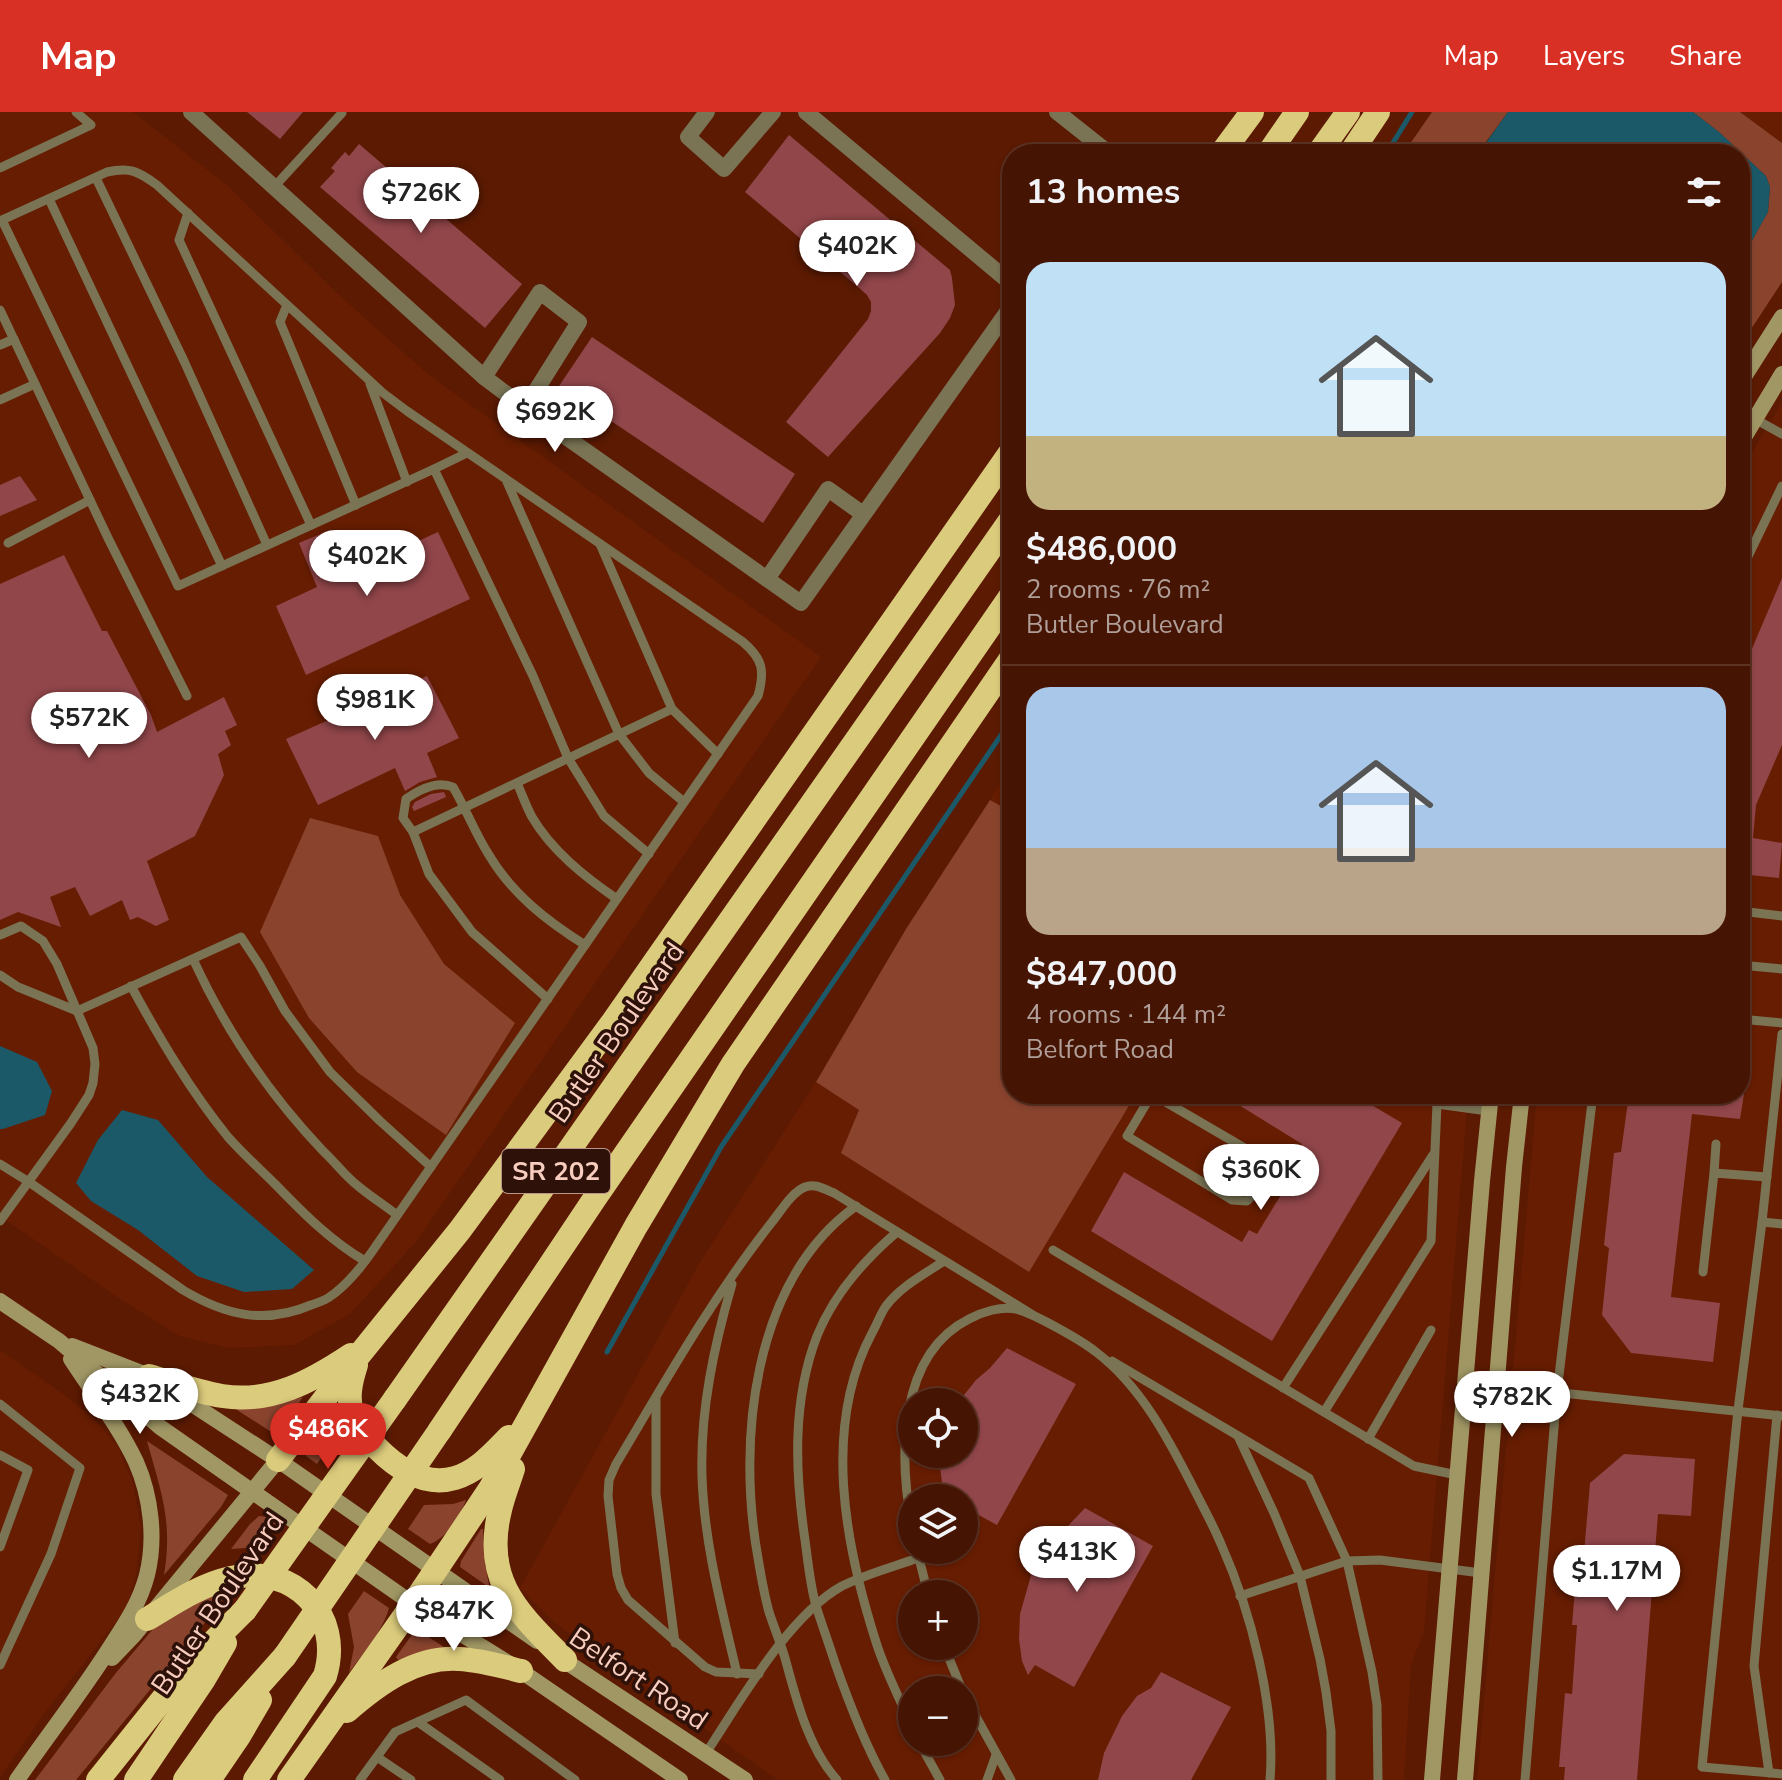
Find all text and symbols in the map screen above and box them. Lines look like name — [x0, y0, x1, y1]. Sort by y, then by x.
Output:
text: Map — [40, 31, 117, 82]
text: Map — [1444, 37, 1499, 75]
text: Layers — [1543, 37, 1625, 75]
text: Share — [1669, 37, 1742, 75]
pin: $726K — [365, 167, 477, 235]
text: 13 homes — [1026, 169, 1180, 215]
icon: filters — [1682, 170, 1726, 214]
text: $726K — [381, 175, 461, 210]
pin: $402K — [801, 220, 913, 288]
text: $402K — [817, 228, 897, 263]
icon: home — [1304, 314, 1448, 458]
pin: $692K — [499, 386, 611, 454]
text: $692K — [515, 394, 595, 429]
text: $486,000 — [1026, 526, 1177, 572]
pin: $402K — [311, 530, 423, 598]
text: $402K — [327, 538, 407, 573]
text: 2 rooms · 76 m² — [1026, 572, 1210, 607]
text: Butler Boulevard — [1026, 607, 1224, 642]
pin: $981K — [319, 674, 431, 742]
text: $981K — [335, 682, 415, 717]
pin: $572K — [33, 692, 145, 760]
text: $572K — [49, 700, 129, 735]
icon: home — [1304, 739, 1448, 883]
street label: Butler Boulevard — [540, 934, 693, 1131]
text: $847,000 — [1026, 951, 1177, 997]
text: 4 rooms · 144 m² — [1026, 997, 1226, 1032]
text: Belfort Road — [1026, 1032, 1174, 1067]
pin: $360K — [1205, 1144, 1317, 1212]
road number: SR 202 — [502, 1149, 610, 1193]
text: $360K — [1221, 1152, 1301, 1187]
pin: $432K — [84, 1368, 196, 1436]
pin: $782K — [1456, 1371, 1568, 1439]
text: $432K — [100, 1376, 180, 1411]
text: $782K — [1472, 1379, 1552, 1414]
map controls — [898, 1388, 978, 1756]
button: locate — [898, 1388, 978, 1468]
pin: $486K — [272, 1403, 384, 1471]
text: $486K — [288, 1411, 368, 1446]
button: layers — [898, 1484, 978, 1564]
street label: Butler Boulevard — [143, 1505, 293, 1702]
pin: $413K — [1021, 1526, 1133, 1594]
text: $413K — [1037, 1534, 1117, 1569]
pin: $1.17M — [1552, 1545, 1682, 1613]
text: $1.17M — [1571, 1553, 1663, 1588]
button: + — [898, 1580, 978, 1660]
pin: $847K — [398, 1585, 510, 1653]
text: $847K — [414, 1593, 494, 1628]
street label: Belfort Road — [562, 1619, 715, 1739]
button: − — [898, 1676, 978, 1756]

